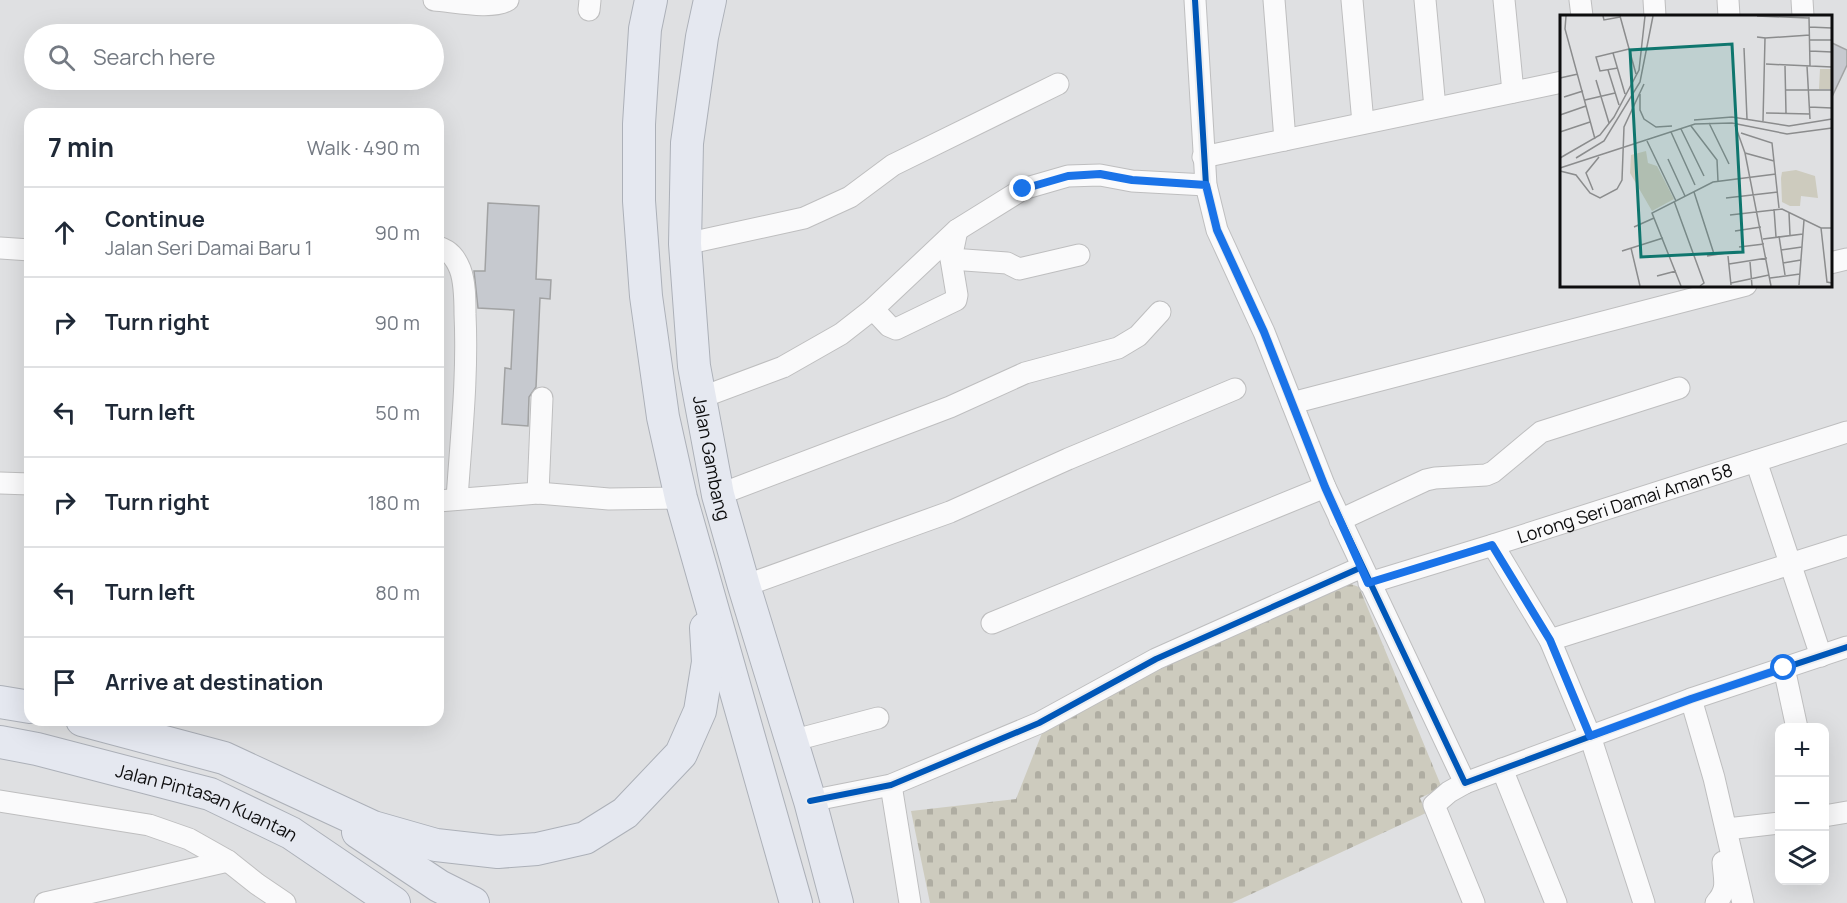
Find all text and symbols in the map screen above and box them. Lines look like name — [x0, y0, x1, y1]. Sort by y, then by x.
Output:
inset map — [1560, 15, 1832, 286]
search box — [24, 24, 444, 90]
icon: search — [45, 41, 78, 74]
text: Search here — [93, 42, 215, 72]
text: 7 min — [48, 129, 114, 165]
text: Walk · 490 m — [307, 134, 420, 161]
route end — [1009, 175, 1035, 201]
text: Continue — [105, 204, 205, 234]
icon: ahead — [48, 216, 81, 249]
text: 90 m — [374, 219, 420, 246]
text: Jalan Seri Damai Baru 1 — [105, 234, 312, 261]
icon: right — [48, 306, 81, 339]
text: Turn right — [105, 307, 210, 337]
text: 90 m — [374, 309, 420, 336]
street label: Jalan Gambang — [688, 394, 737, 523]
icon: left — [48, 396, 81, 429]
text: Turn left — [105, 397, 195, 427]
text: 50 m — [375, 399, 420, 426]
street label: Lorong Seri Damai Aman 58 — [1514, 457, 1735, 549]
icon: right — [48, 486, 81, 519]
text: Turn right — [105, 487, 210, 517]
text: 180 m — [367, 489, 420, 516]
icon: left — [48, 576, 81, 609]
text: Turn left — [105, 577, 195, 607]
text: 80 m — [375, 579, 420, 606]
route start — [1770, 654, 1796, 680]
icon: arrive — [48, 666, 81, 699]
text: Arrive at destination — [105, 667, 323, 697]
map controls — [1775, 723, 1829, 885]
button: + — [1775, 723, 1829, 777]
street label: Jalan Pintasan Kuantan — [113, 758, 303, 846]
button: − — [1775, 777, 1829, 831]
button: layers — [1775, 831, 1829, 885]

